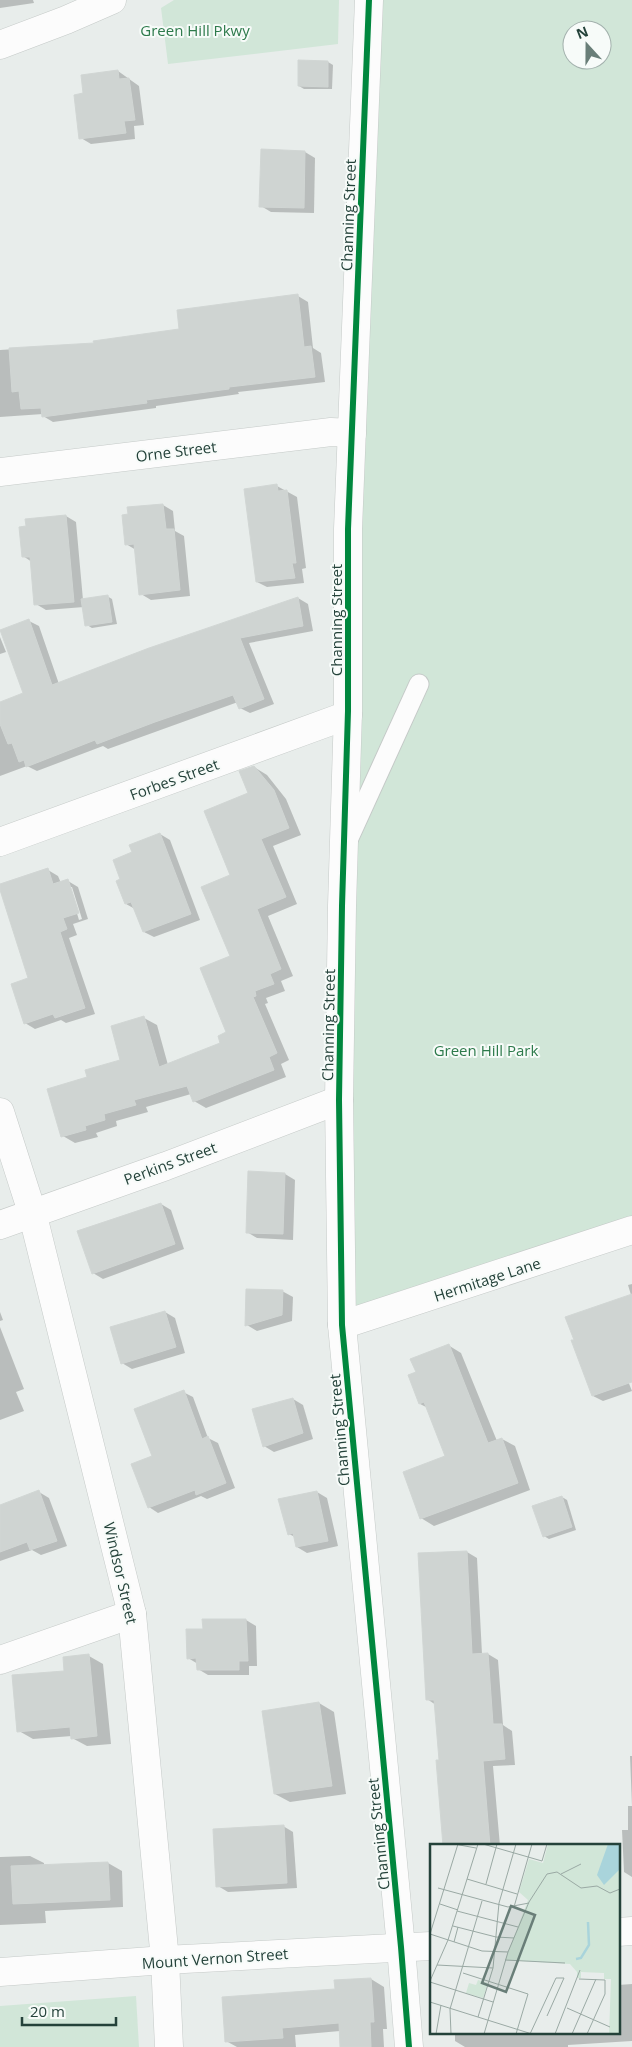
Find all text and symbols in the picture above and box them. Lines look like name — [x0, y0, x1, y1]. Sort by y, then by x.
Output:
park label: Green Hill Pkwy — [140, 20, 250, 40]
north arrow — [562, 20, 612, 70]
text: N — [573, 21, 591, 43]
street label: Channing Street — [336, 159, 360, 271]
street label: Orne Street — [134, 436, 218, 466]
street label: Channing Street — [326, 564, 346, 676]
street label: Forbes Street — [127, 754, 221, 804]
street label: Channing Street — [317, 969, 339, 1081]
park label: Green Hill Park — [434, 1040, 538, 1060]
street label: Perkins Street — [121, 1137, 219, 1189]
street label: Hermitage Lane — [431, 1252, 543, 1306]
street label: Channing Street — [324, 1373, 354, 1487]
street label: Windsor Street — [100, 1520, 142, 1626]
street label: Channing Street — [362, 1777, 394, 1891]
inset map — [430, 1844, 620, 2034]
street label: Mount Vernon Street — [141, 1943, 289, 1973]
scale bar — [22, 1994, 116, 2026]
text: 20 m — [30, 2001, 65, 2021]

